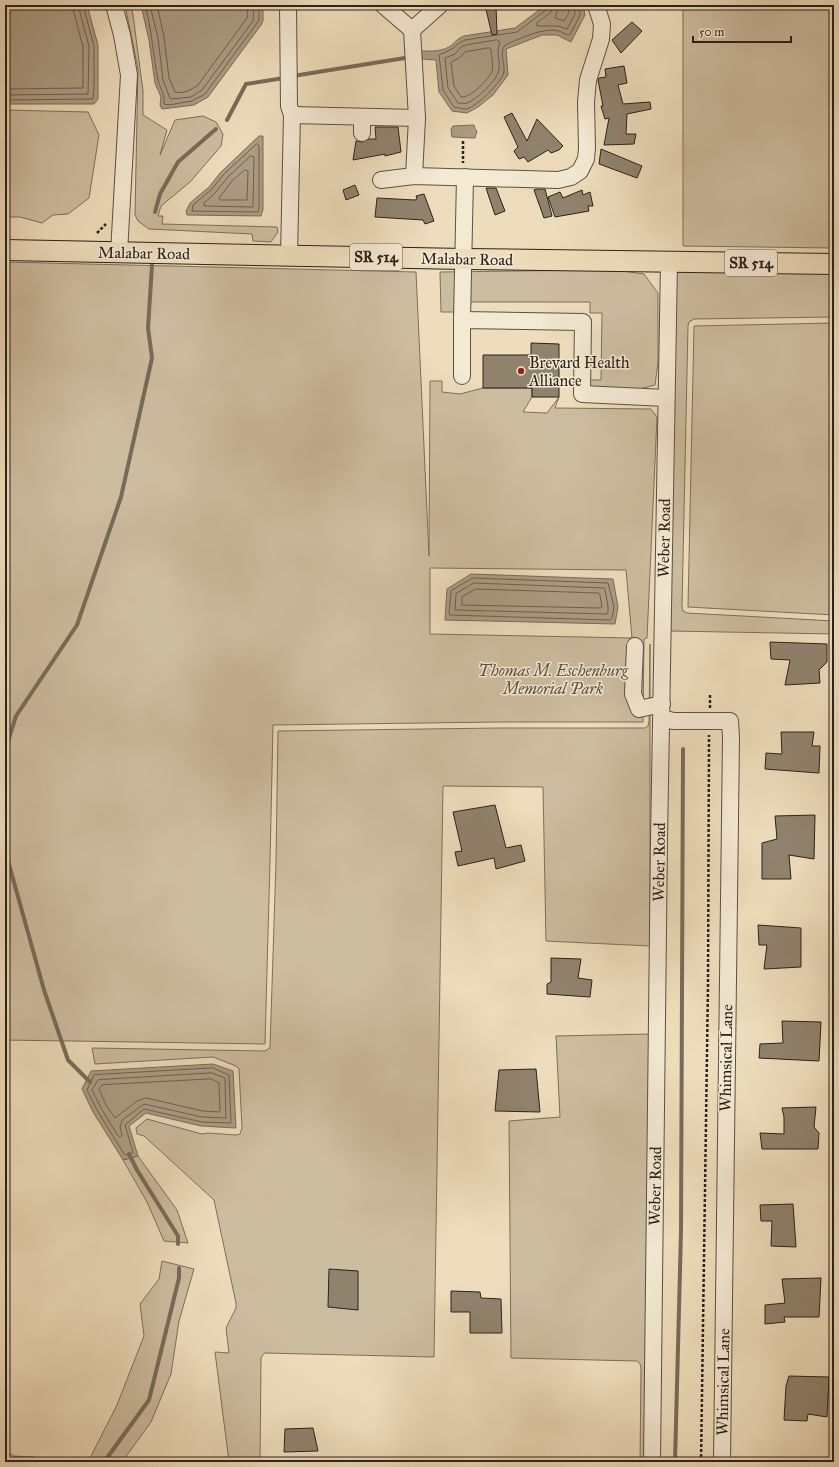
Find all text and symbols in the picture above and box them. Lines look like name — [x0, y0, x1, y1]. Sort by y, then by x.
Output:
scale bar — [693, 18, 791, 44]
text: 50 m — [699, 25, 724, 39]
street label: Malabar Road — [98, 243, 190, 263]
road number: SR 514 — [350, 244, 402, 270]
street label: Malabar Road — [421, 249, 513, 269]
road number: SR 514 — [725, 250, 777, 276]
place label: Brevard Health Alliance — [528, 353, 630, 390]
marker: Brevard Health Alliance — [516, 366, 526, 376]
street label: Weber Road — [654, 498, 674, 578]
park label: Thomas M. Eschenburg Memorial Park — [478, 661, 629, 698]
street label: Weber Road — [649, 822, 669, 902]
street label: Whimsical Lane — [716, 1004, 736, 1112]
street label: Weber Road — [645, 1146, 665, 1226]
street label: Whimsical Lane — [713, 1328, 733, 1436]

